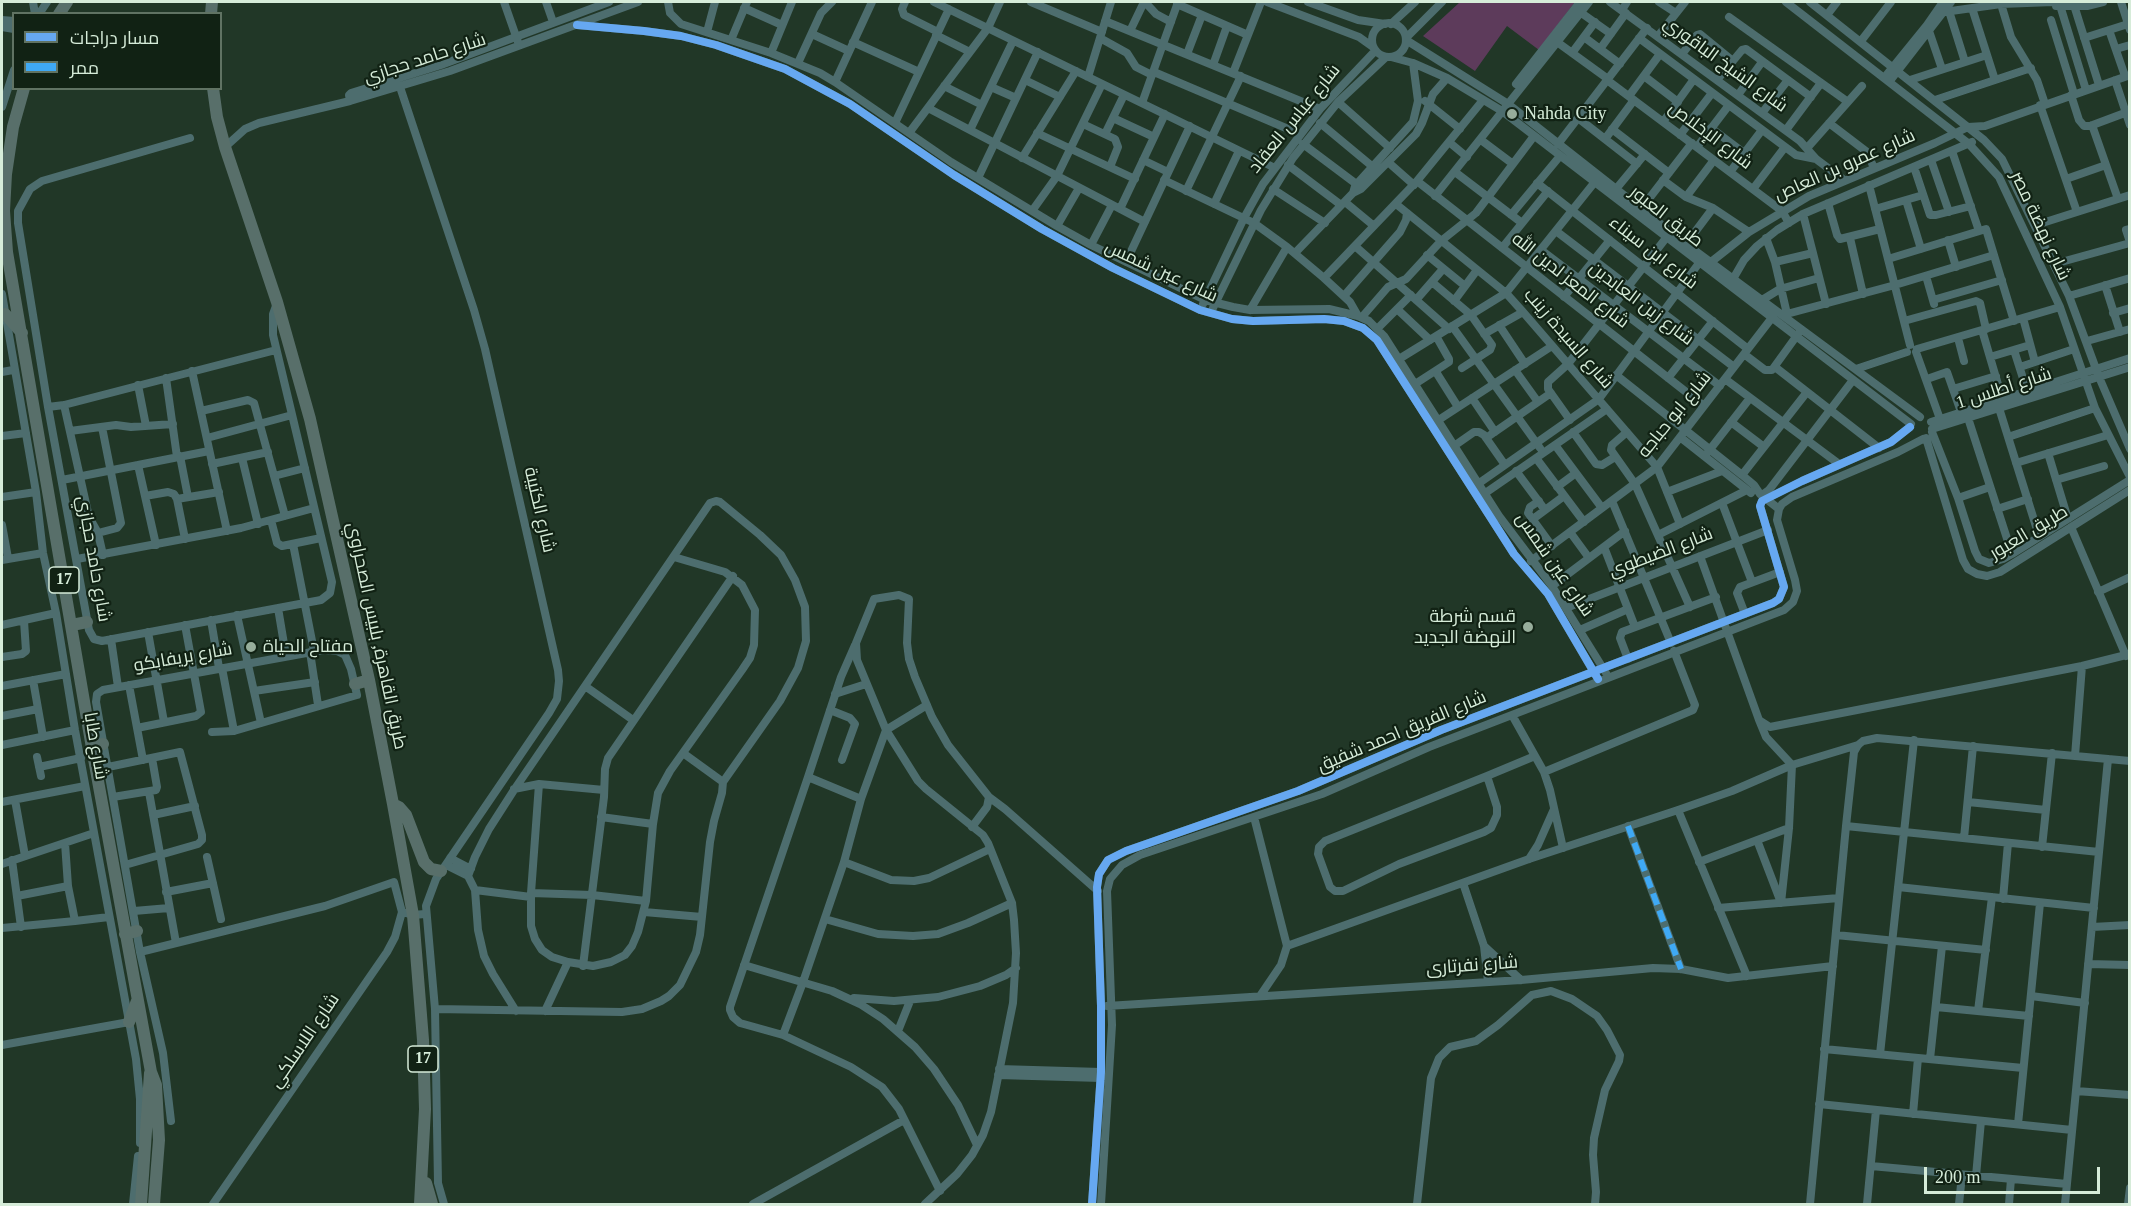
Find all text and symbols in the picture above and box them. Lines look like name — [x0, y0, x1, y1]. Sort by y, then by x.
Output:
legend — [12, 12, 222, 90]
street label: شارع الشيخ الباقوري — [1659, 13, 1791, 117]
text: مسار دراجات — [70, 28, 159, 48]
street label: شارع حامد حجازي — [361, 29, 489, 89]
text: ممر — [70, 58, 99, 78]
street label: شارع عباس العقاد — [1245, 60, 1345, 178]
street label: شارع الإخلاص — [1664, 97, 1756, 175]
place label: Nahda City — [1524, 103, 1606, 125]
marker: Nahda City — [1505, 107, 1519, 121]
street label: شارع عمرو بن العاص — [1771, 125, 1919, 207]
street label: شارع نهضة مصر — [2005, 168, 2075, 284]
street label: طريق العبور — [1625, 182, 1707, 252]
street label: شارع ابن سيناء — [1604, 212, 1702, 294]
street label: شارع المعز لدين الله — [1507, 228, 1633, 334]
street label: شارع عين شمس — [1101, 236, 1221, 308]
street label: شارع زين العابدين — [1584, 258, 1698, 350]
street label: شارع السيدة زينب — [1519, 285, 1617, 393]
street label: شارع أطلس 1 — [1954, 363, 2054, 415]
street label: شارع ابو حباجه — [1634, 367, 1716, 463]
street label: شارع الكتيبة — [519, 465, 559, 555]
street label: شارع حامد حجازي — [71, 494, 115, 624]
street label: طريق العبور — [1986, 501, 2072, 565]
street label: شارع عين شمس — [1510, 509, 1598, 621]
street label: طريق القاهرة, بلبيس الصحراوي — [341, 521, 411, 751]
street label: شارع الضيطوي — [1606, 523, 1716, 583]
road number: 17 — [49, 567, 79, 593]
place label: قسم شرطة النهضة الجديد — [1414, 606, 1516, 648]
marker: قسم شرطة النهضة الجديد — [1521, 620, 1535, 634]
place label: مفتاح الحياة — [263, 636, 353, 658]
street label: شارع بريفابكو — [132, 639, 234, 677]
marker: مفتاح الحياة — [244, 640, 258, 654]
street label: شارع الفريق احمد شفيق — [1314, 687, 1490, 777]
street label: شارع طابا — [78, 711, 112, 781]
street label: شارع نفرتارى — [1425, 952, 1519, 980]
street label: شارع اللاسلكي — [265, 990, 345, 1092]
road number: 17 — [408, 1046, 438, 1072]
scale bar — [1927, 1155, 2102, 1193]
text: 200 m — [1935, 1167, 1981, 1187]

